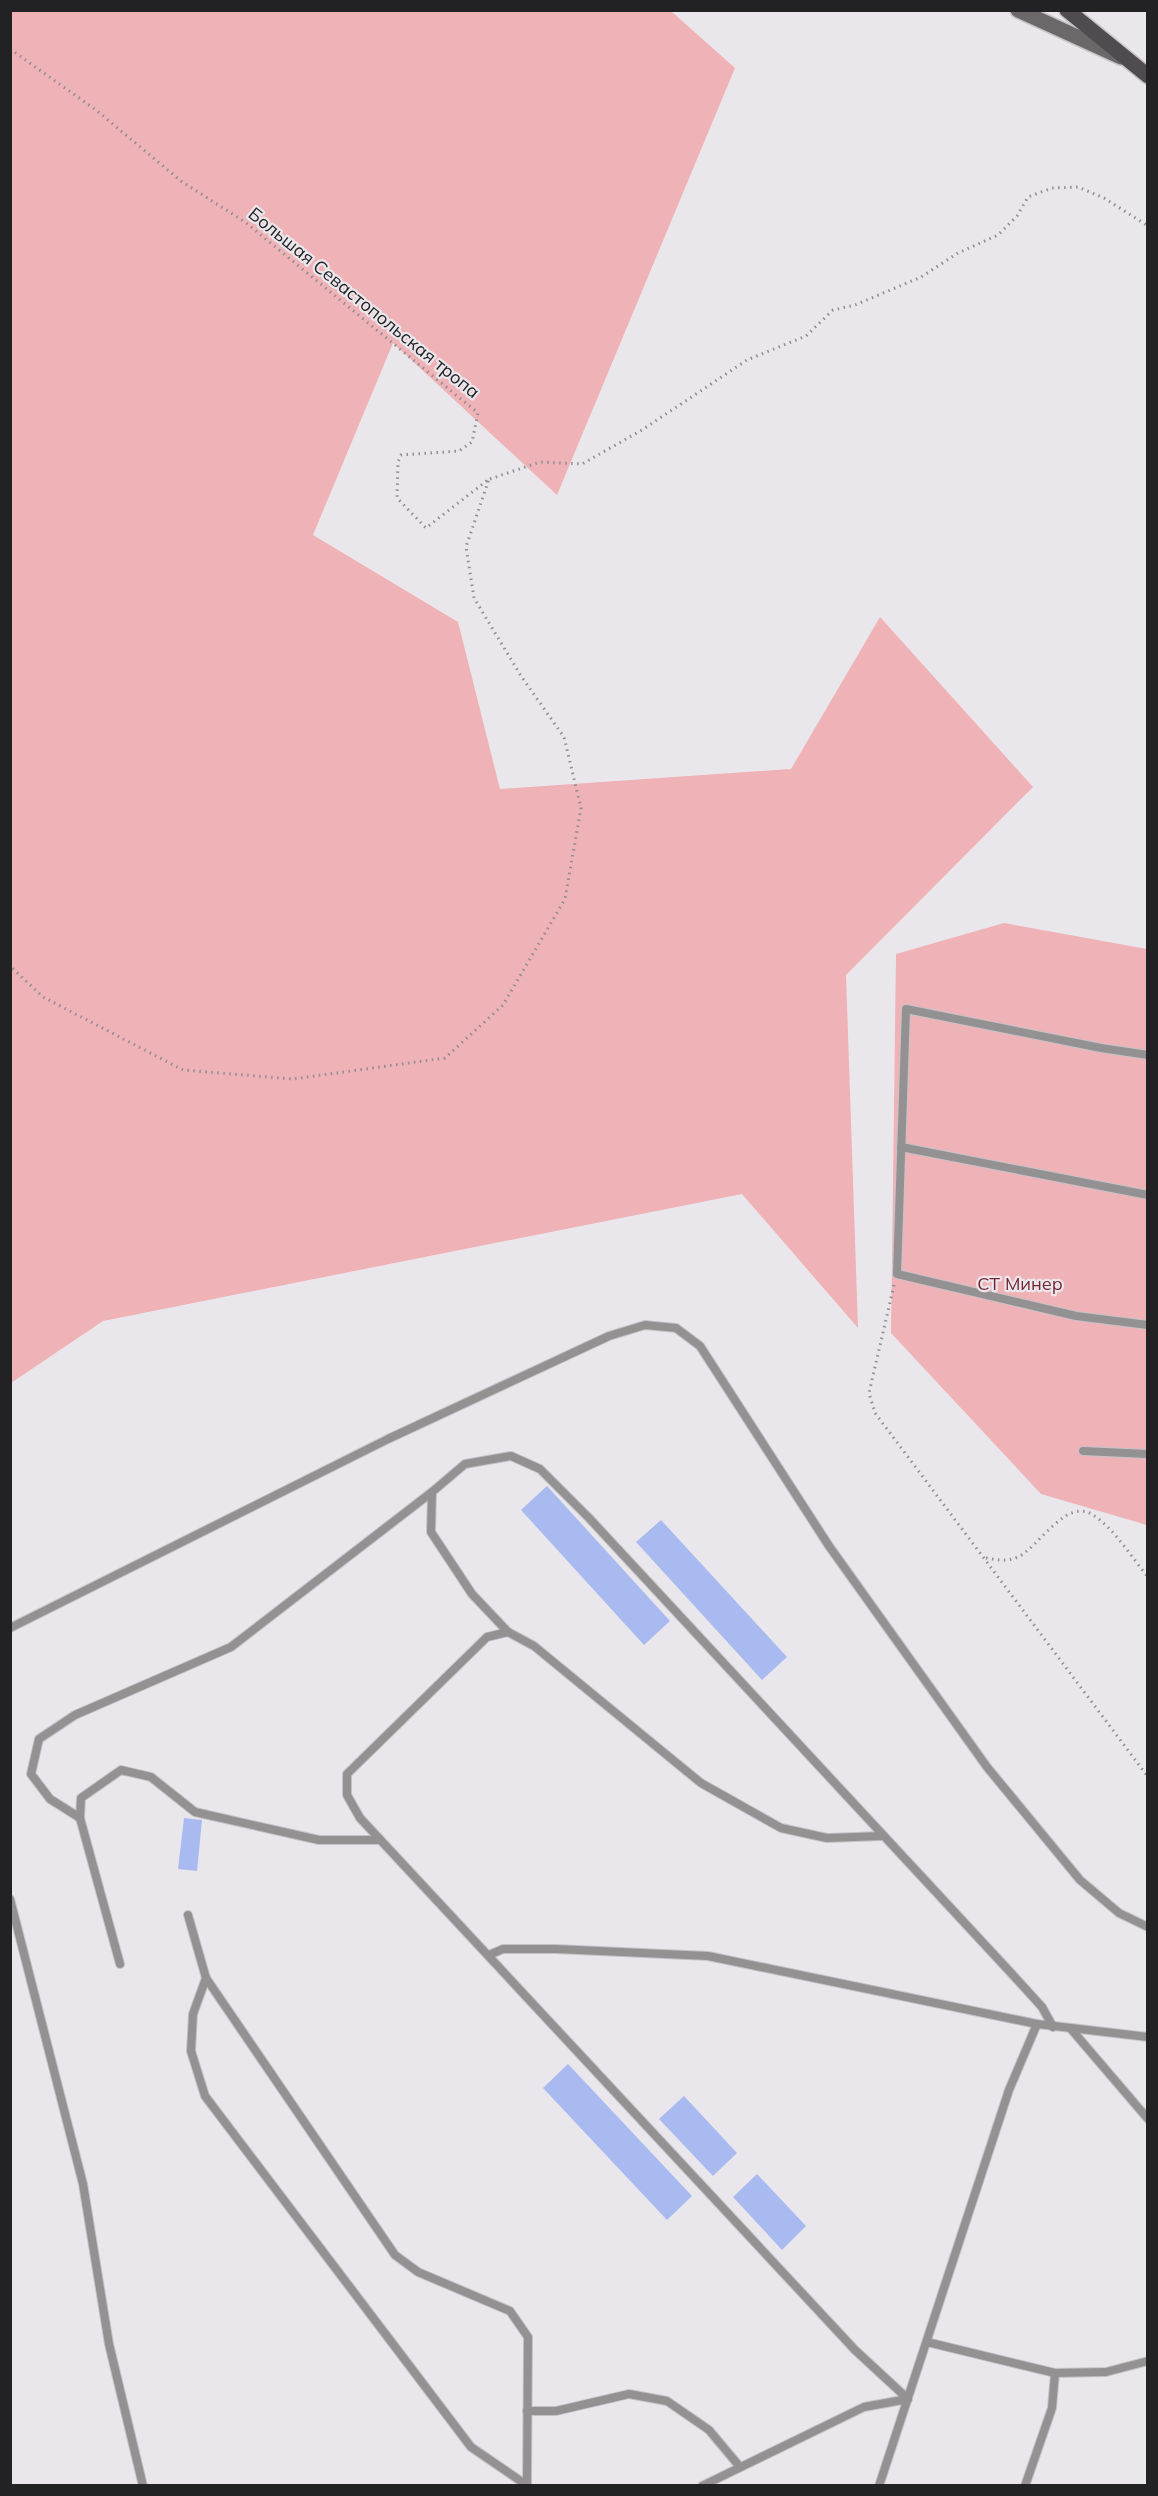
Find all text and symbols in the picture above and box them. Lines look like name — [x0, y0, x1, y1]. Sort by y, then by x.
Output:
street label: Большая Севастопольская тропа — [244, 202, 485, 403]
park label: СТ Минер — [977, 1272, 1063, 1295]

